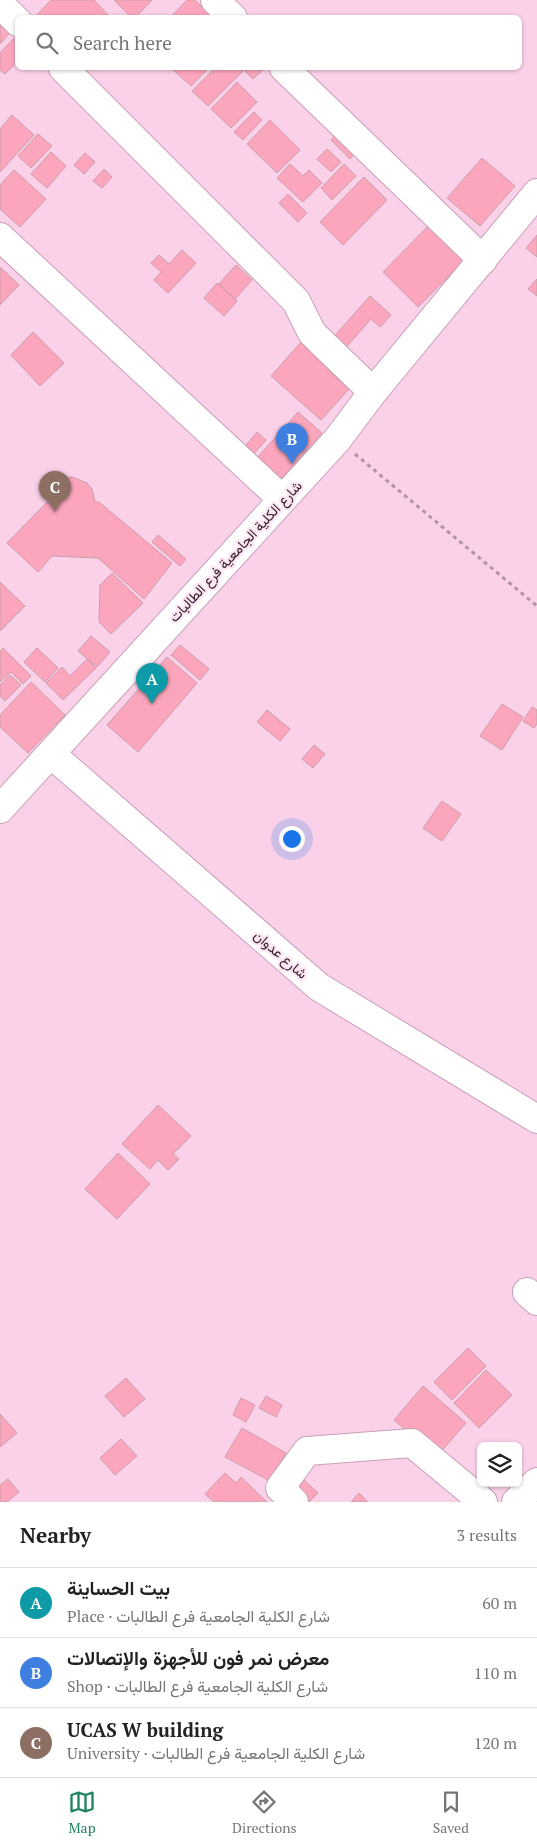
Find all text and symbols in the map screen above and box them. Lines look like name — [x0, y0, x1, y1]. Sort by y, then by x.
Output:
search box — [15, 15, 522, 70]
icon: search — [33, 29, 61, 57]
text: Search here — [73, 30, 172, 55]
pin: B — [276, 423, 308, 464]
pin: C — [39, 471, 71, 512]
street label: شارع الكلية الجامعية فرع الطالبات — [164, 476, 307, 627]
pin: A — [136, 663, 168, 704]
your location — [279, 826, 305, 852]
street label: شارع عدوان — [249, 925, 312, 984]
map controls — [477, 1442, 522, 1487]
button: layers — [477, 1442, 522, 1487]
text: Nearby — [20, 1521, 91, 1549]
text: 3 results — [457, 1524, 517, 1546]
text: بيت الحساينة — [67, 1575, 170, 1600]
text: A — [30, 1592, 42, 1614]
text: 60 m — [482, 1592, 517, 1614]
text: Place · شارع الكلية الجامعية فرع الطالبات — [67, 1605, 330, 1627]
text: معرض نمر فون للأجهزة والإتصالات — [67, 1645, 329, 1670]
text: B — [31, 1662, 41, 1684]
text: 110 m — [474, 1662, 517, 1684]
text: Shop · شارع الكلية الجامعية فرع الطالبات — [67, 1675, 328, 1697]
text: UCAS W building — [67, 1717, 223, 1742]
text: C — [31, 1732, 41, 1754]
text: 120 m — [474, 1732, 517, 1754]
text: University · شارع الكلية الجامعية فرع الطالبات — [67, 1742, 365, 1764]
tab: Map — [68, 1788, 96, 1837]
tab: Directions — [232, 1788, 297, 1837]
tab: Saved — [433, 1788, 469, 1837]

